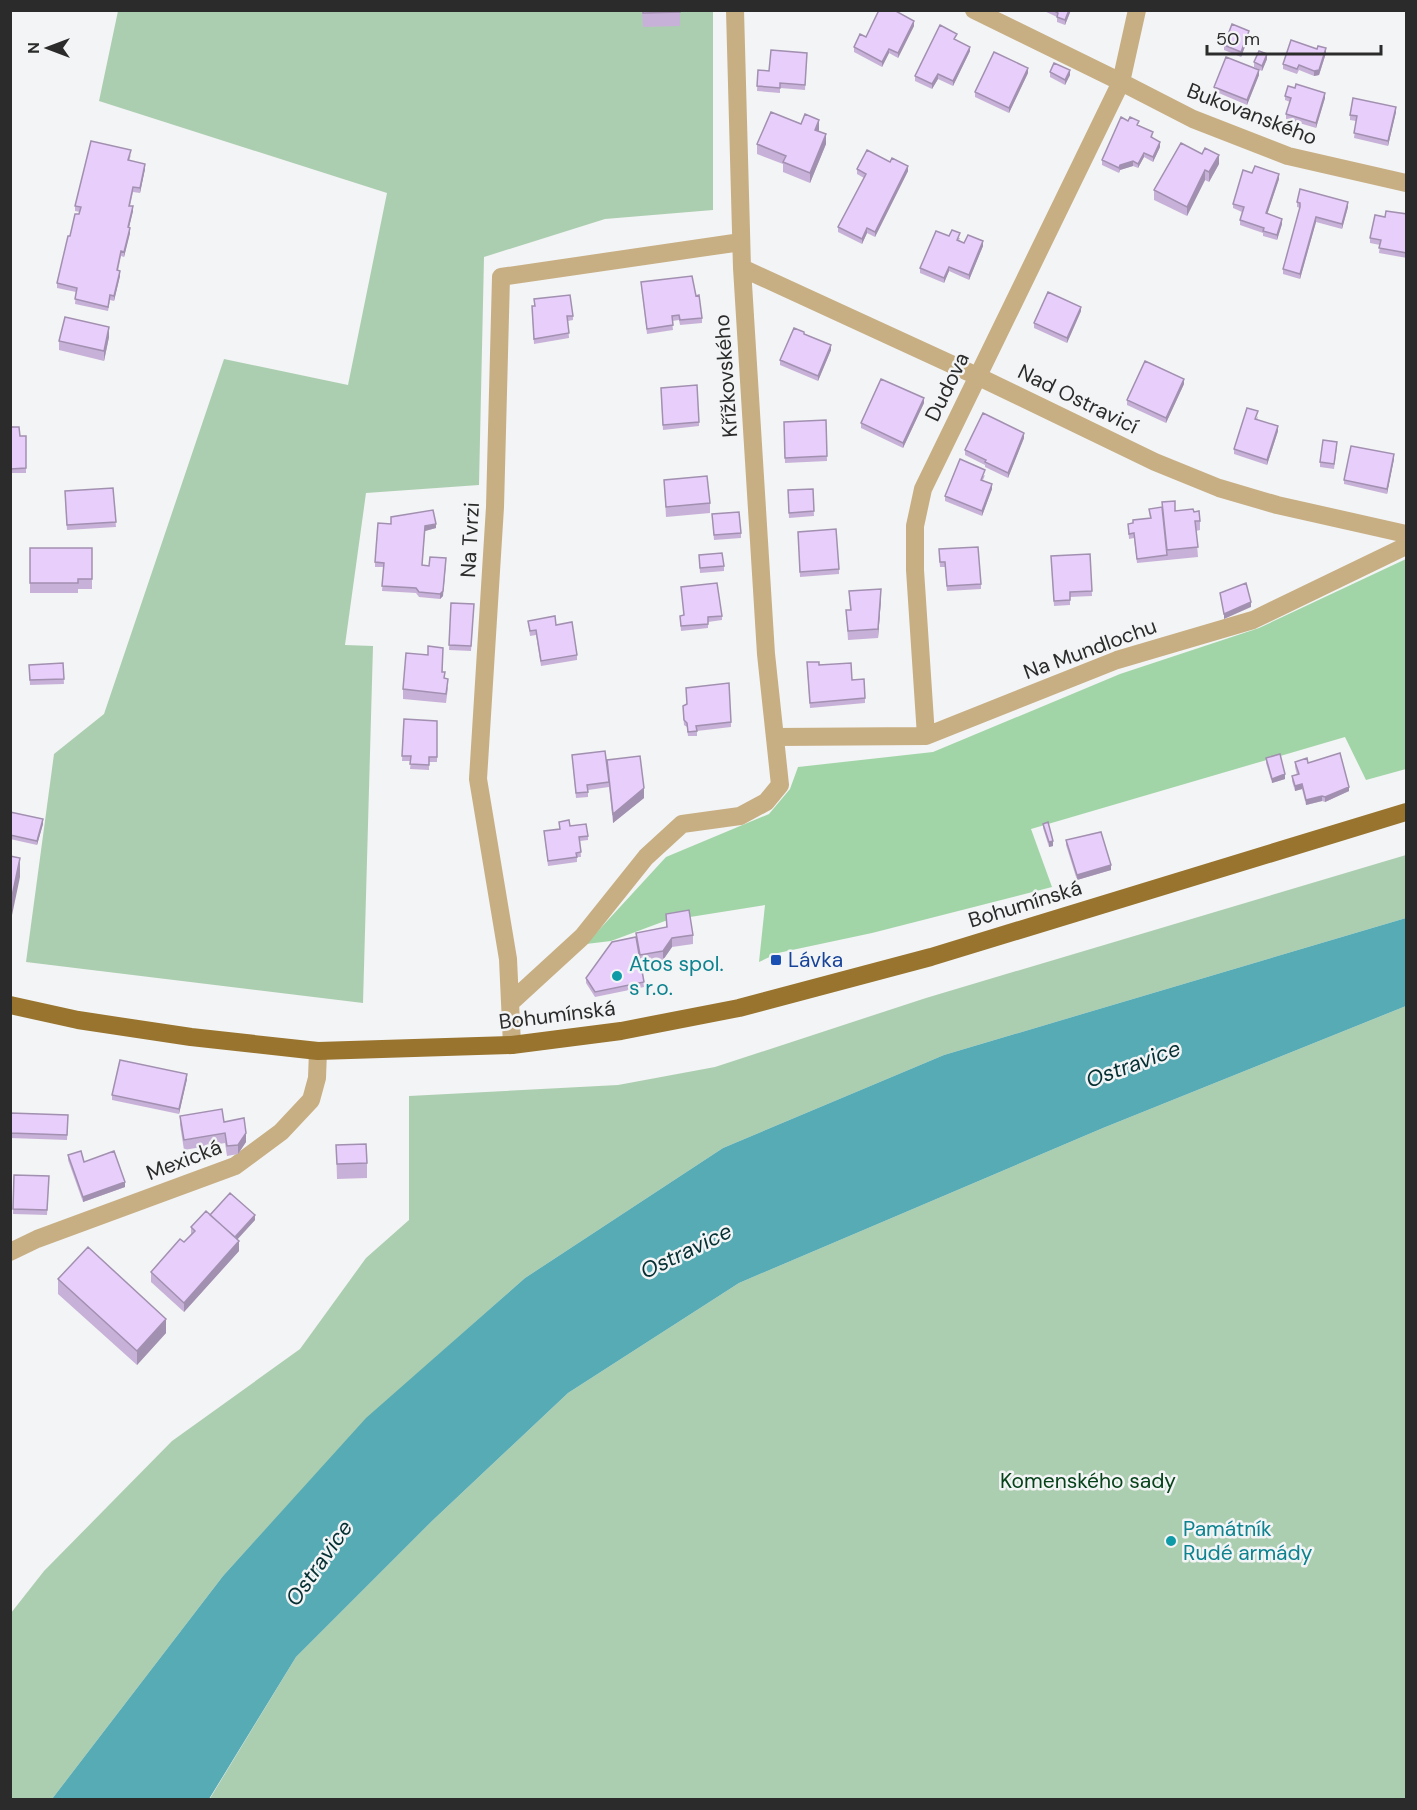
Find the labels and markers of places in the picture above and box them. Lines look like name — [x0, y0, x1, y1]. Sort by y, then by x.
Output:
place label: Lávka — [788, 946, 843, 974]
place label: Atos spol. s r.o. — [629, 950, 724, 1002]
marker: Lávka — [769, 953, 783, 967]
marker: Atos spol. s r.o. — [610, 969, 624, 983]
place label: Památník Rudé armády — [1183, 1515, 1313, 1567]
marker: Památník Rudé armády — [1164, 1534, 1178, 1548]

